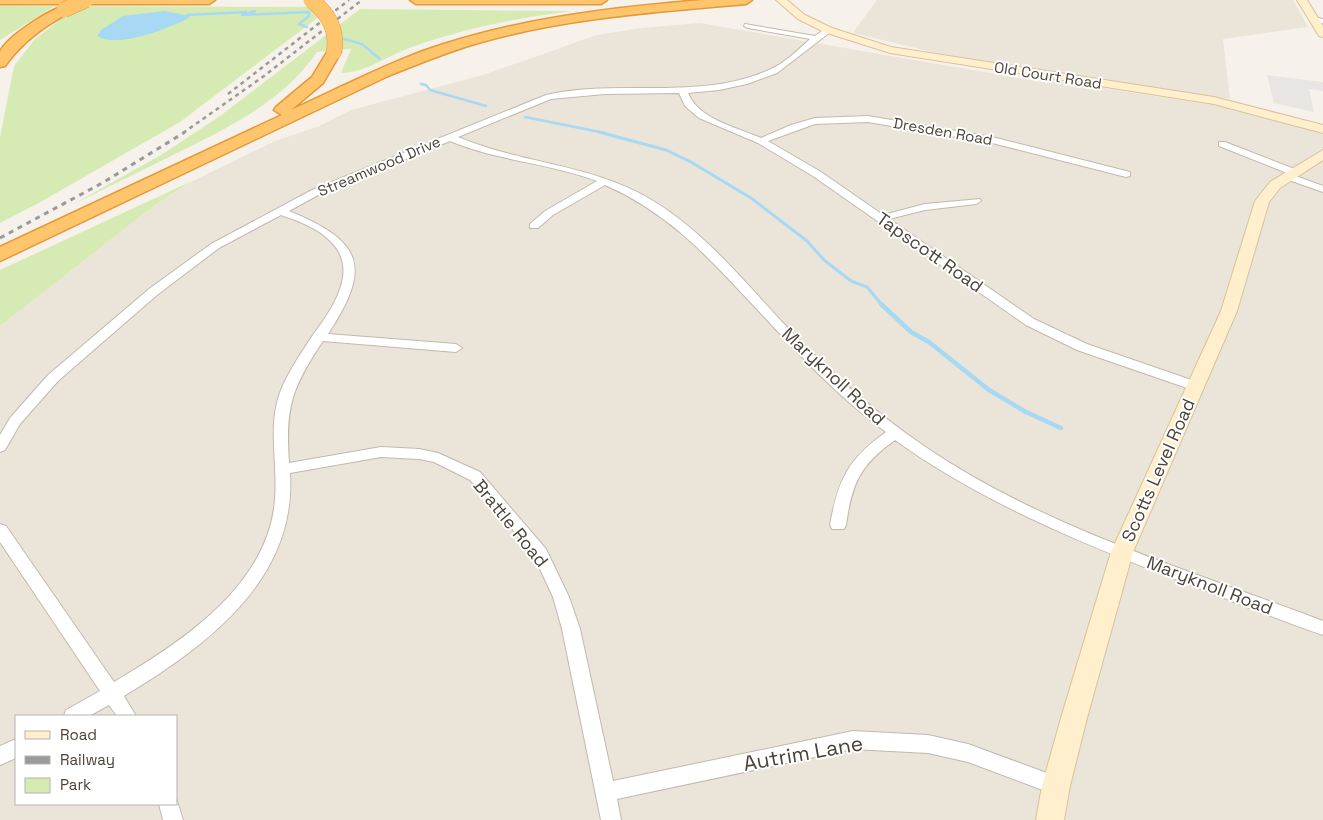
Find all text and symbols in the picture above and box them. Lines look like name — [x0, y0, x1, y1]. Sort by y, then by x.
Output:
street label: Old Court Road — [993, 57, 1103, 93]
street label: Dresden Road — [892, 113, 994, 149]
street label: Streamwood Drive — [315, 131, 443, 200]
street label: Tapscott Road — [872, 207, 988, 297]
street label: Maryknoll Road — [777, 322, 891, 430]
street label: Scotts Level Road — [1116, 395, 1200, 545]
street label: Brattle Road — [468, 474, 554, 572]
street label: Maryknoll Road — [1144, 550, 1276, 620]
legend — [15, 715, 178, 805]
text: Road — [60, 725, 97, 744]
street label: Autrim Lane — [741, 729, 865, 777]
text: Railway — [60, 750, 115, 769]
text: Park — [60, 775, 91, 794]

